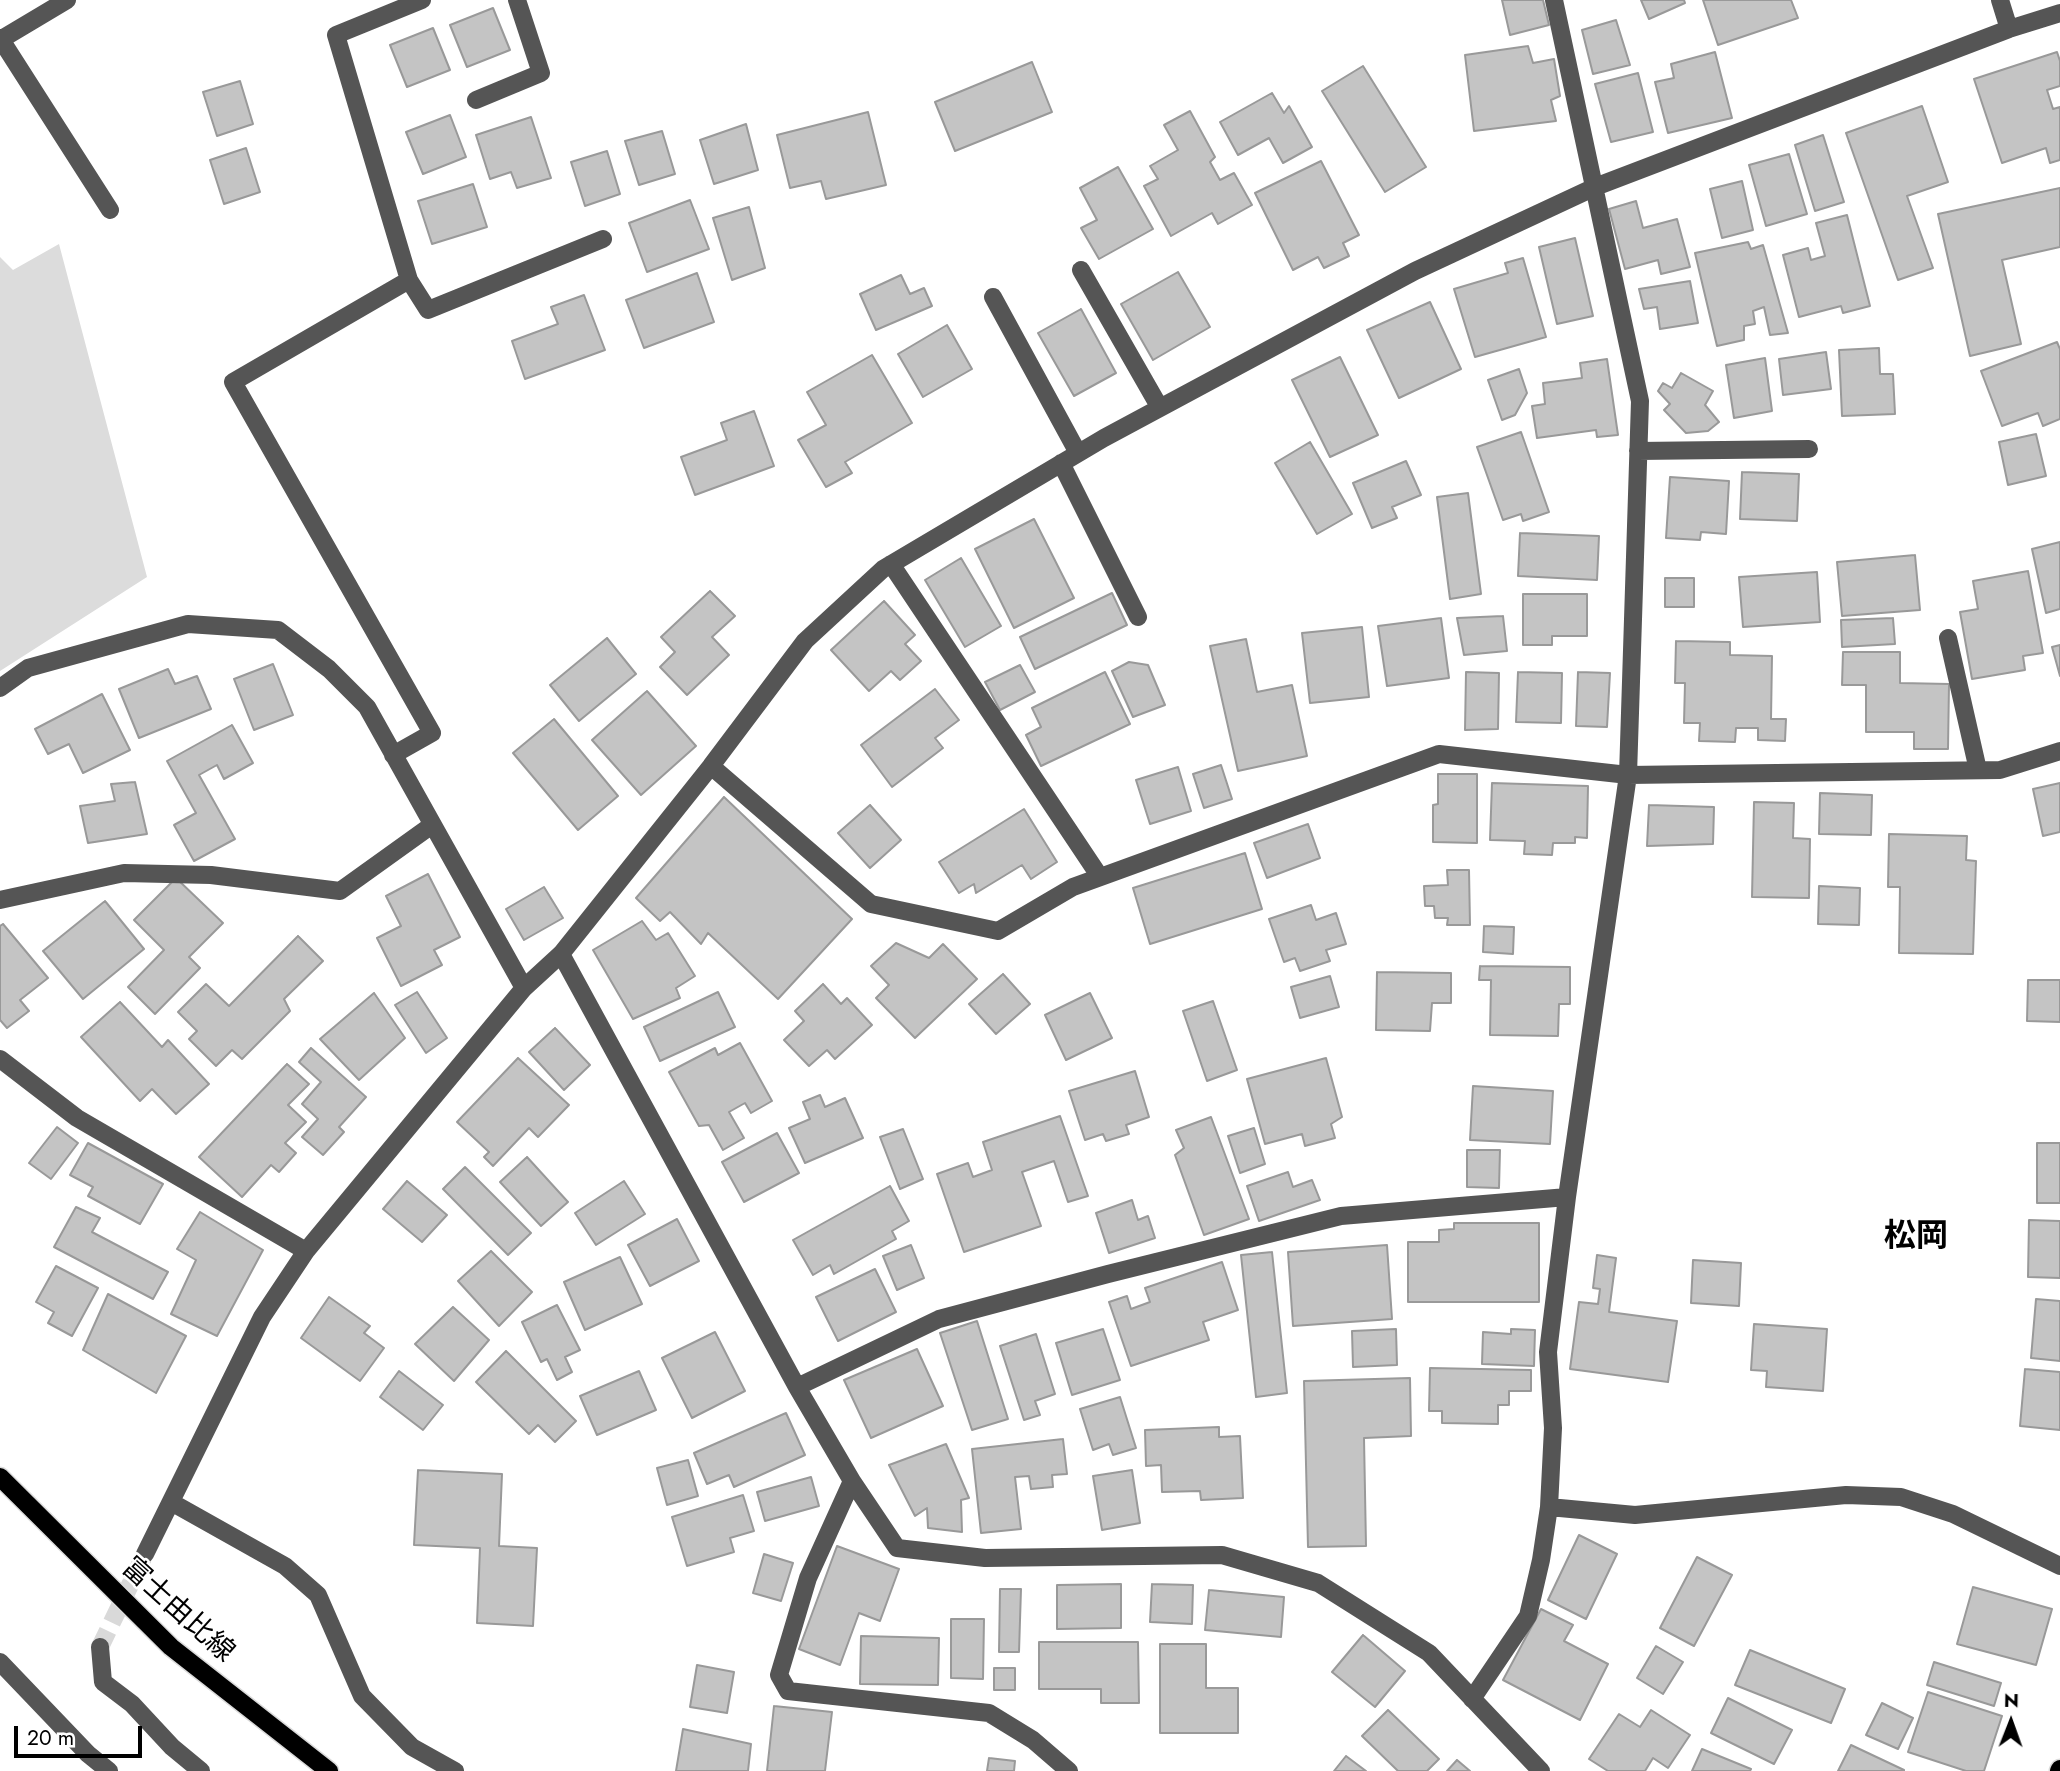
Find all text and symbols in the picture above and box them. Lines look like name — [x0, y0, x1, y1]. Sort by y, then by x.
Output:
district label: 松岡 — [1884, 1219, 1948, 1257]
street label: 富士由比線 — [114, 1552, 240, 1670]
north arrow — [1976, 1687, 2046, 1757]
text: N — [2004, 1687, 2019, 1714]
scale bar — [18, 1712, 145, 1756]
text: 20 m — [27, 1723, 74, 1753]

